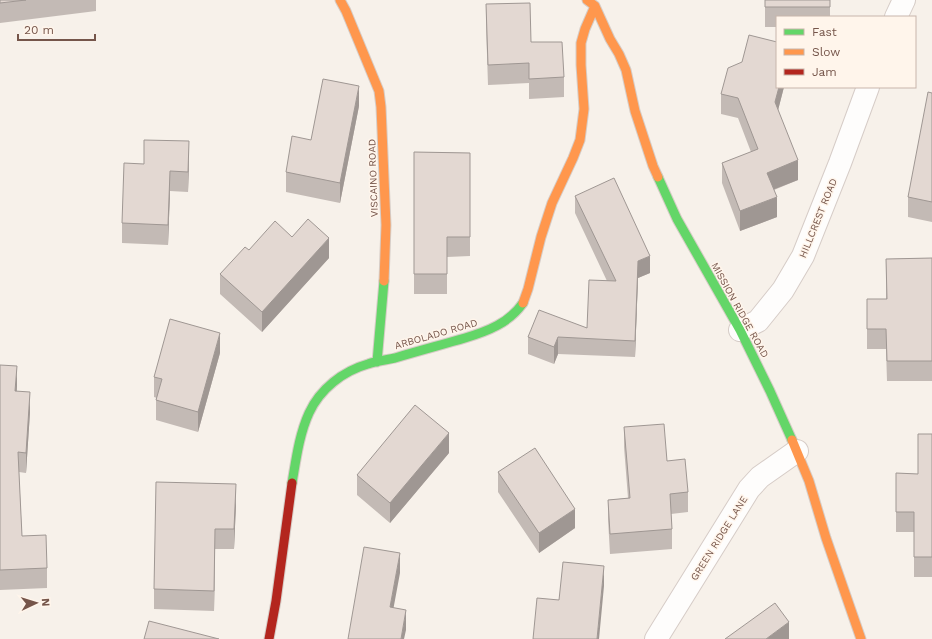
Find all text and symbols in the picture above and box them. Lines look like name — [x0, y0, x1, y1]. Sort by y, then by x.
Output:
scale bar — [18, 16, 95, 42]
legend — [776, 16, 916, 88]
text: 20 m — [24, 23, 54, 37]
text: Fast — [812, 25, 837, 39]
text: Slow — [812, 45, 840, 59]
text: Jam — [812, 65, 837, 79]
street label: VISCAINO ROAD — [366, 139, 380, 217]
street label: HILLCREST ROAD — [797, 177, 839, 259]
street label: MISSION RIDGE ROAD — [709, 261, 771, 359]
street label: ARBOLADO ROAD — [393, 317, 479, 351]
street label: GREEN RIDGE LANE — [688, 494, 750, 582]
north arrow — [16, 583, 56, 623]
text: N — [39, 598, 52, 607]

